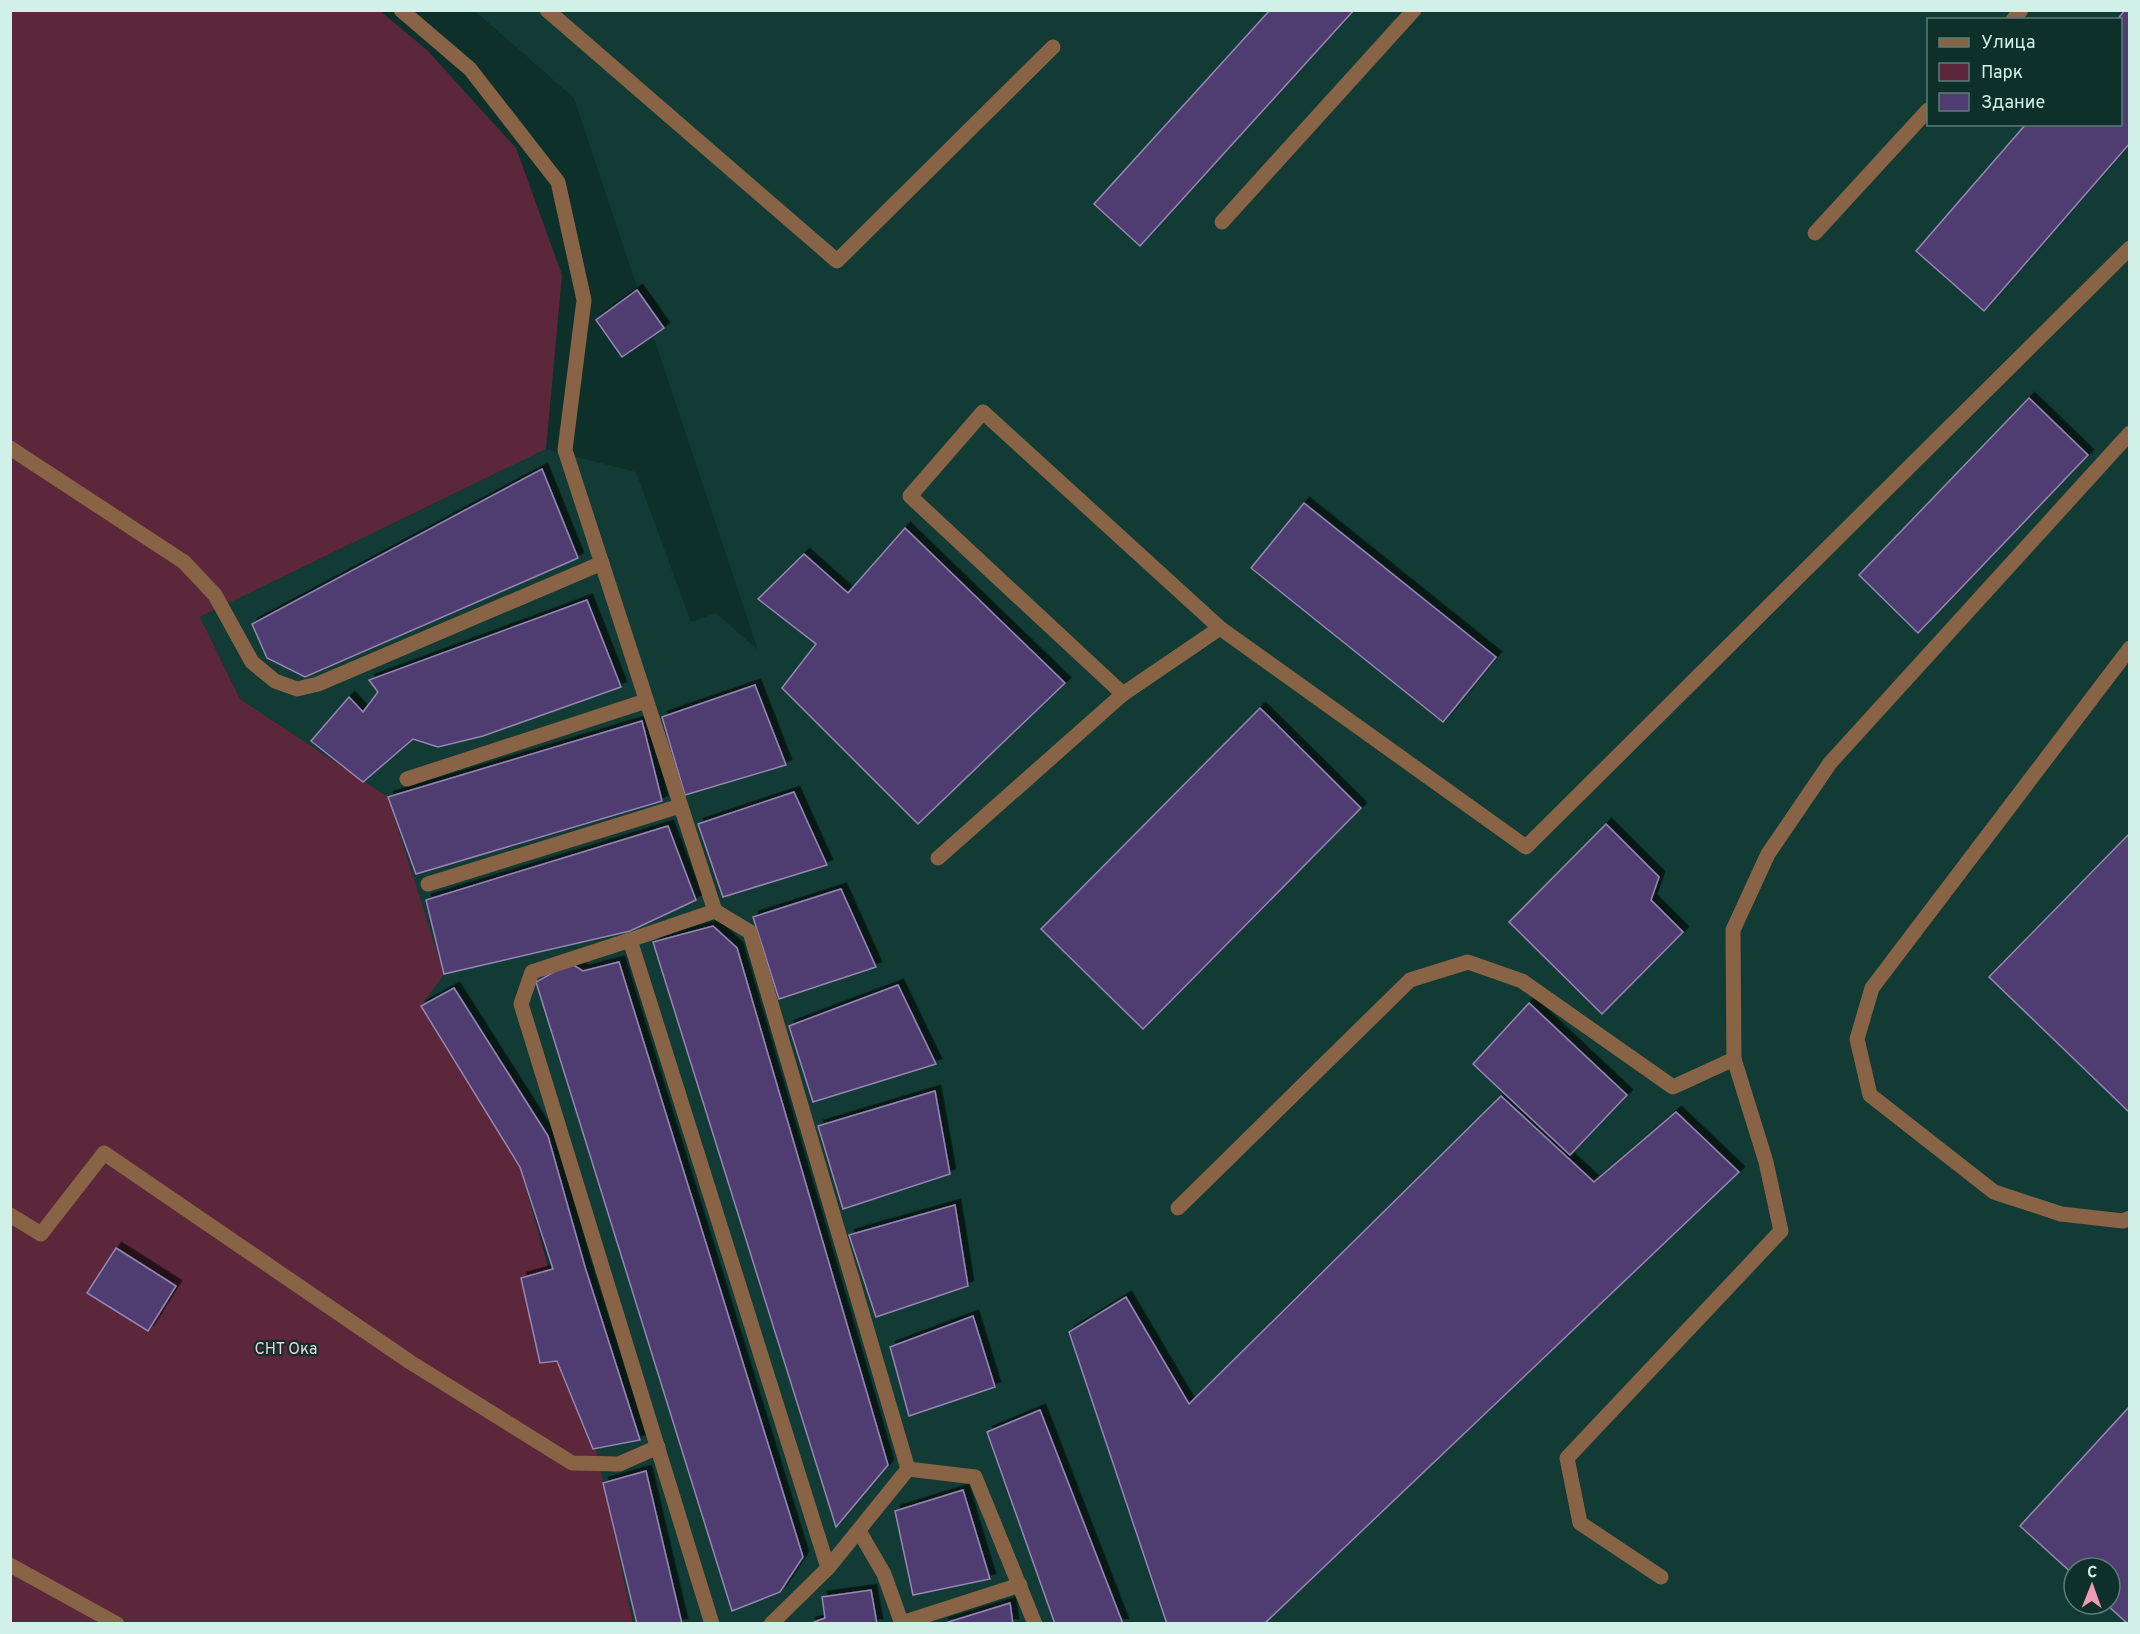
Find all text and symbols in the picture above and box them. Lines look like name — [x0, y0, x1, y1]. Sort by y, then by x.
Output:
legend — [1927, 18, 2122, 126]
text: Улица — [1981, 32, 2035, 55]
text: Парк — [1981, 62, 2023, 85]
text: Здание — [1981, 92, 2045, 115]
park label: СНТ Ока — [254, 1340, 318, 1360]
north arrow — [2062, 1556, 2122, 1616]
text: С — [2087, 1563, 2098, 1583]

